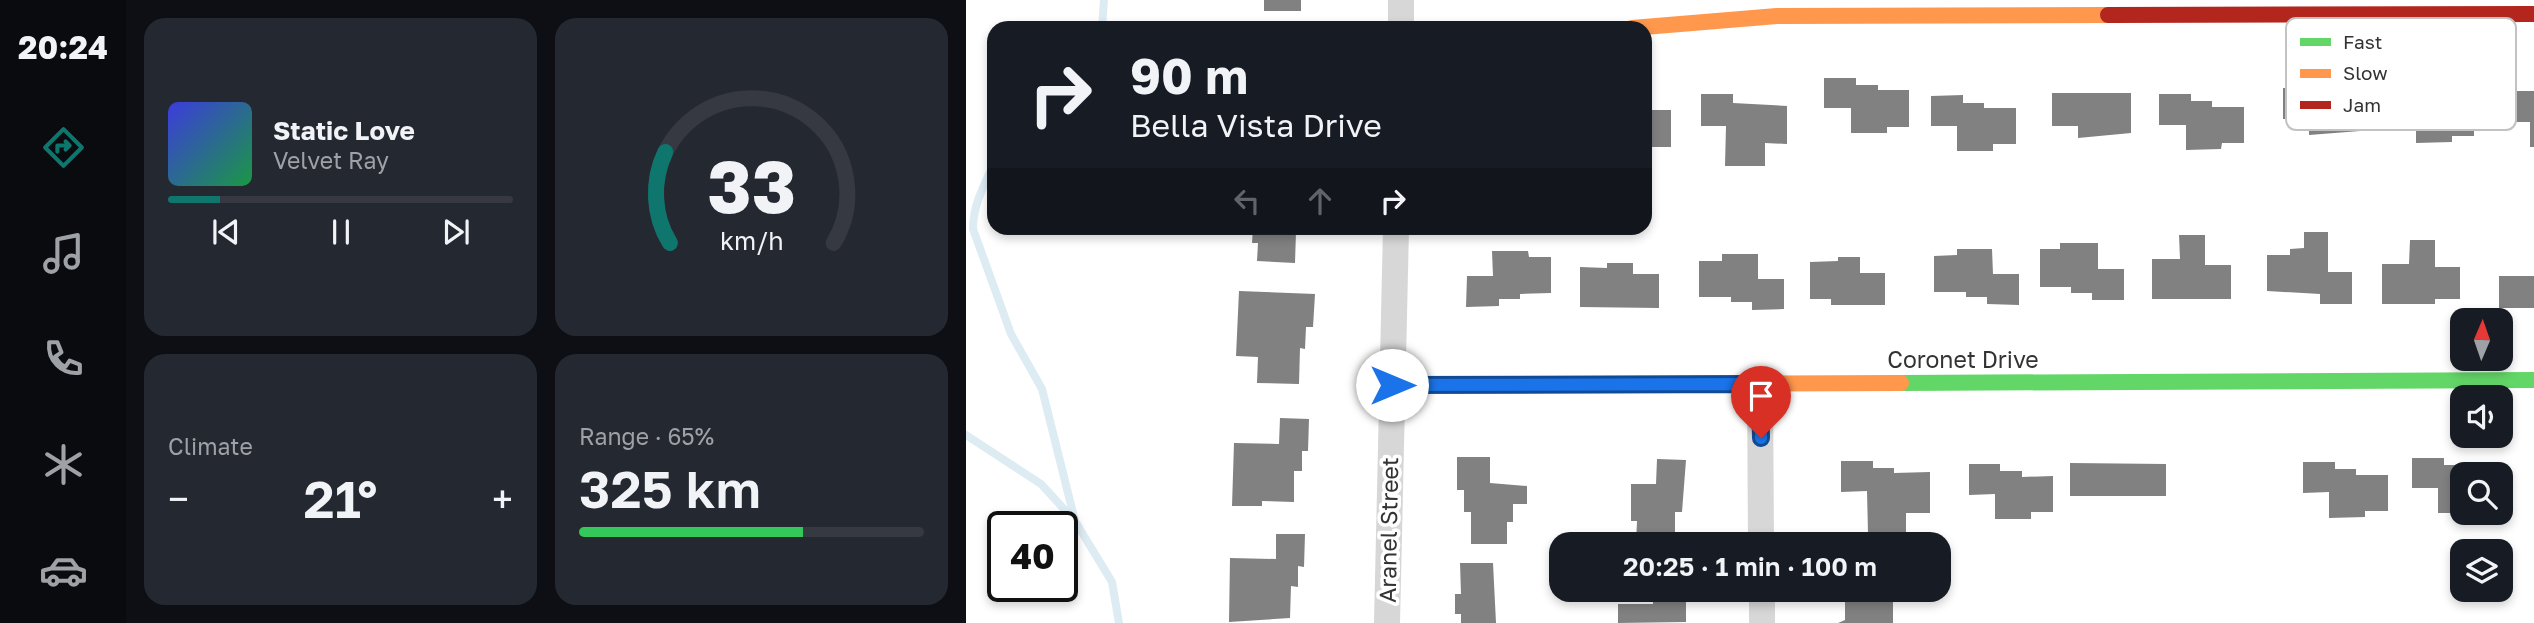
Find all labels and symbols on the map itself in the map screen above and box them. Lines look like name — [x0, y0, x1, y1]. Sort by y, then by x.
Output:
legend — [2286, 18, 2516, 130]
text: Fast — [2343, 30, 2382, 53]
text: Slow — [2343, 61, 2388, 84]
text: Jam — [2343, 93, 2381, 116]
north arrow — [2450, 308, 2513, 371]
street label: Coronet Drive — [1887, 345, 2039, 373]
position arrow — [1355, 348, 1429, 422]
pin — [1731, 366, 1791, 438]
street label: Aranel Street — [1373, 457, 1403, 603]
speed limit sign: 40 — [987, 511, 1078, 602]

